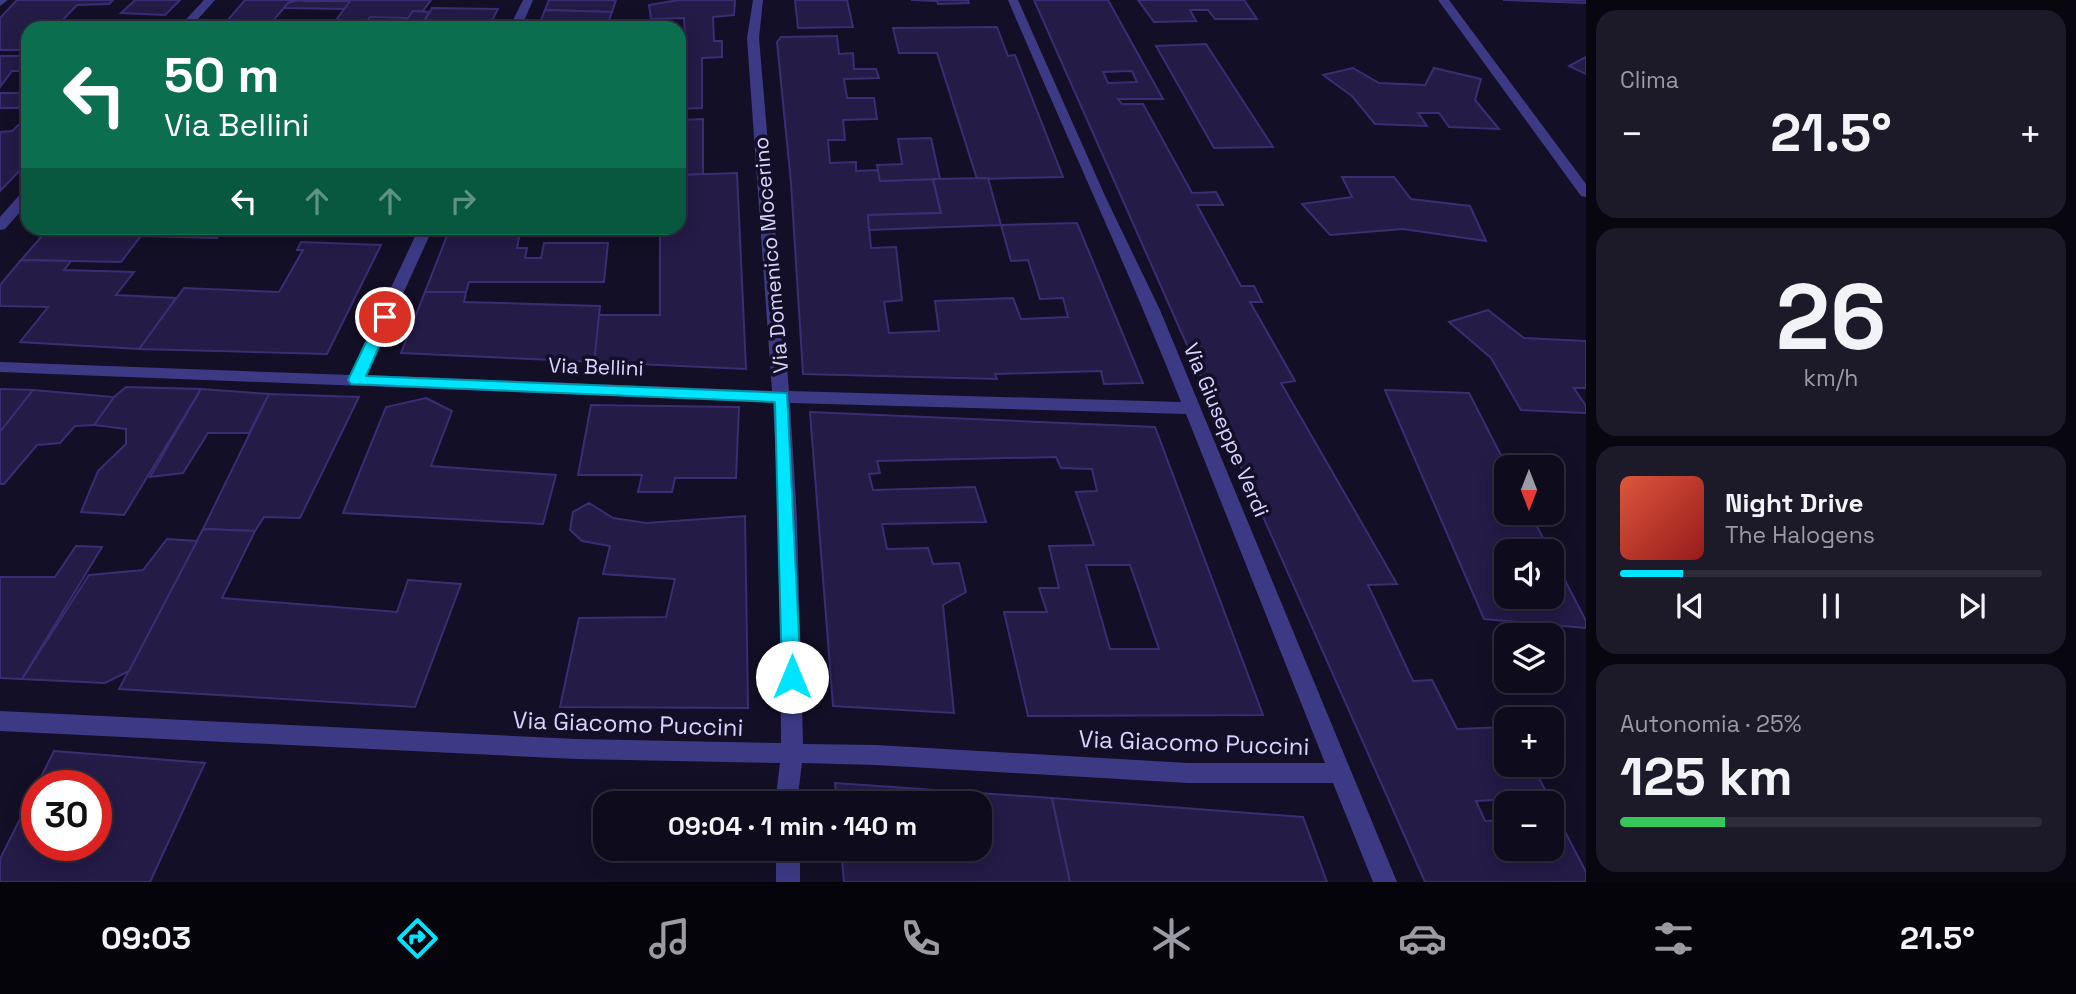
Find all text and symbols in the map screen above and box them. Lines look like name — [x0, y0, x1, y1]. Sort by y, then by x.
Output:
text: 50 m — [164, 44, 279, 106]
icon: left — [49, 49, 140, 140]
text: Clima — [1620, 65, 1679, 95]
text: 21.5° — [1770, 100, 1892, 166]
text: Via Bellini — [164, 105, 309, 145]
text: − — [1620, 110, 1644, 158]
text: + — [2018, 110, 2042, 158]
street label: Via Domenico Mocerino — [747, 136, 794, 374]
icon: left — [225, 182, 263, 220]
icon: ahead — [298, 182, 336, 220]
icon: ahead — [371, 182, 409, 220]
icon: right — [444, 182, 482, 220]
text: 26 — [1776, 259, 1886, 376]
pin — [355, 287, 415, 347]
icon: arrive — [366, 298, 404, 336]
street label: Via Giuseppe Verdi — [1178, 339, 1275, 521]
street label: Via Bellini — [548, 351, 644, 382]
text: km/h — [1804, 363, 1858, 393]
north arrow — [1494, 455, 1564, 525]
map controls — [1494, 455, 1564, 861]
text: Night Drive — [1725, 486, 1863, 520]
text: The Halogens — [1725, 520, 1875, 550]
button: sound — [1494, 539, 1564, 609]
icon: previous — [1671, 587, 1709, 625]
icon: pause — [1812, 587, 1850, 625]
icon: next — [1953, 587, 1991, 625]
button: layers — [1494, 623, 1564, 693]
position arrow — [755, 640, 829, 714]
street label: Via Giacomo Puccini — [512, 704, 744, 743]
button: + — [1494, 707, 1564, 777]
text: Autonomia · 25% — [1620, 709, 1801, 739]
street label: Via Giacomo Puccini — [1078, 723, 1310, 762]
text: 125 km — [1620, 744, 1793, 810]
speed limit sign: 30 — [21, 770, 112, 861]
button: − — [1494, 791, 1564, 861]
text: 09:04 · 1 min · 140 m — [668, 809, 917, 843]
icon: directions — [393, 914, 442, 963]
icon: music — [645, 914, 694, 963]
icon: phone — [896, 914, 945, 963]
icon: climate — [1147, 914, 1196, 963]
icon: car — [1398, 914, 1447, 963]
icon: filters — [1649, 914, 1698, 963]
text: 09:03 — [101, 918, 191, 958]
text: 21.5° — [1900, 918, 1975, 958]

